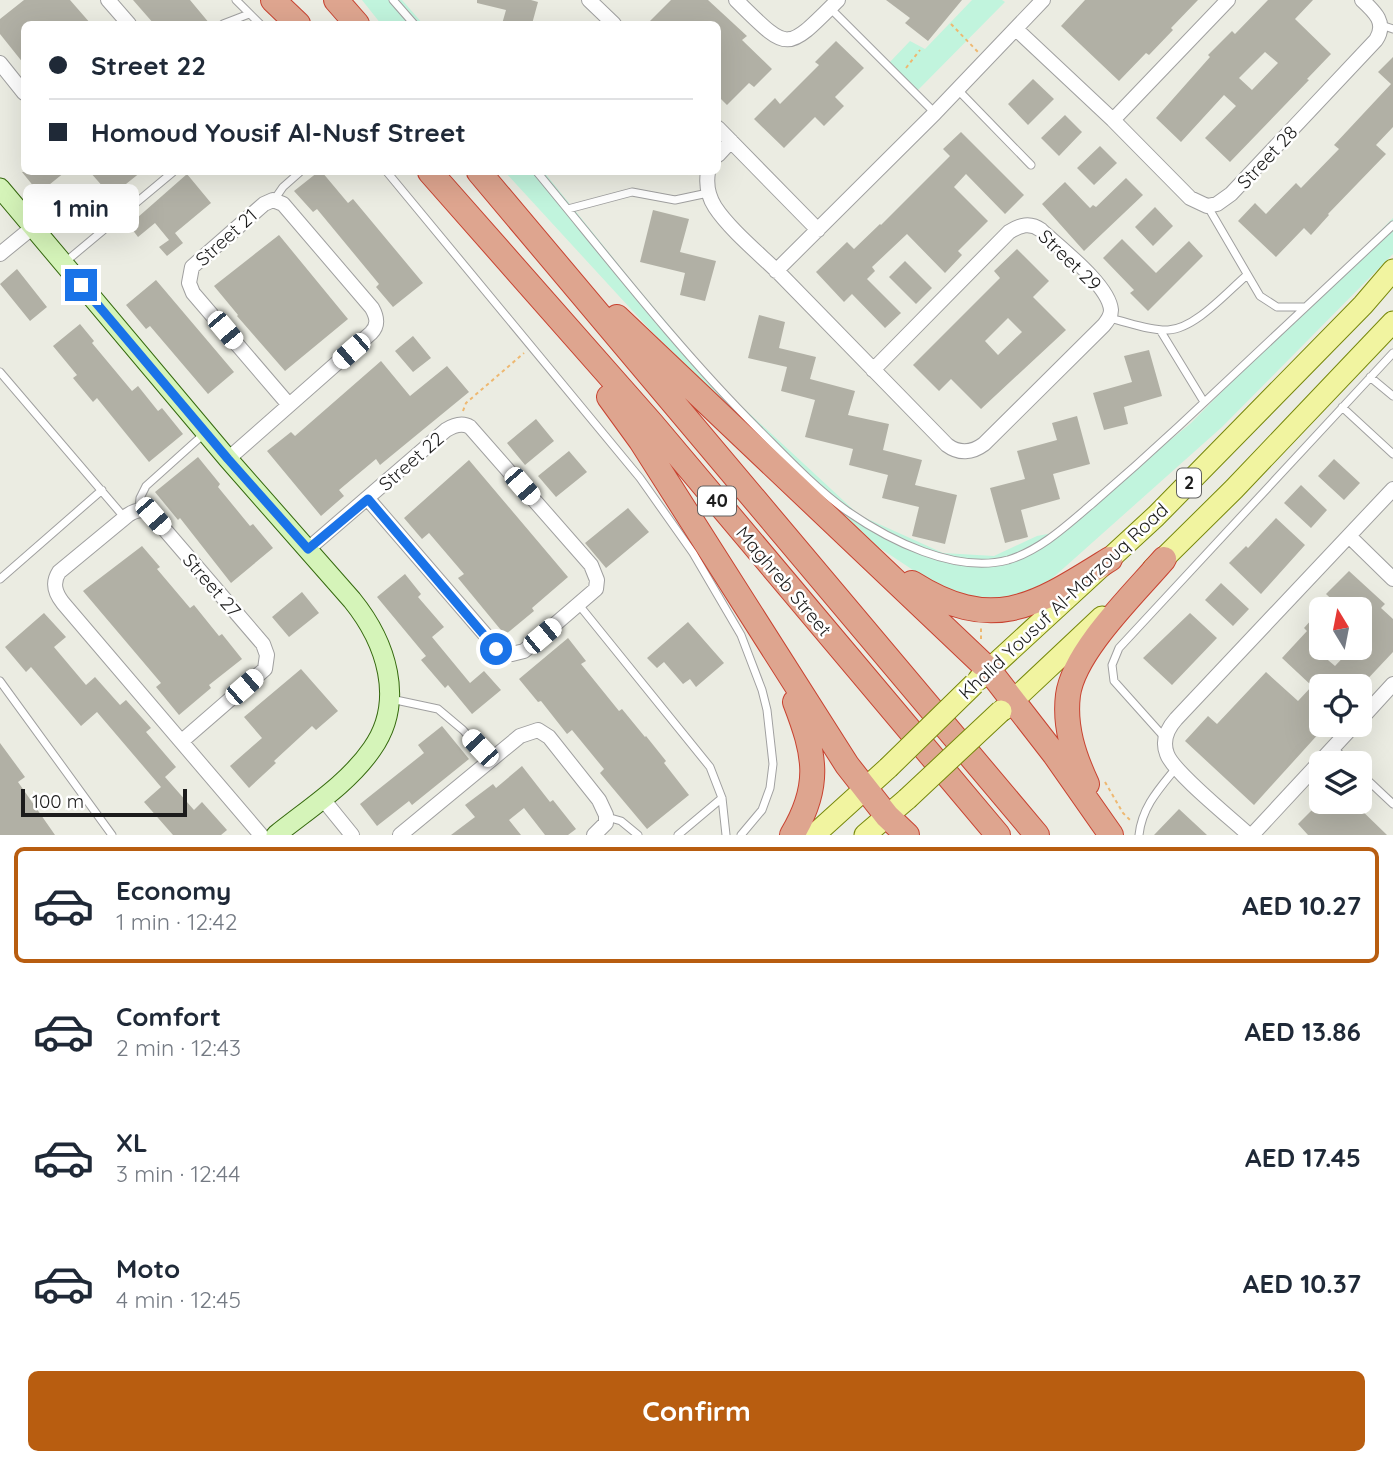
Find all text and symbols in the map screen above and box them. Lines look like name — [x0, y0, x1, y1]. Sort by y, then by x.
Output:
text: Street 22 — [91, 49, 206, 82]
text: Homoud Yousif Al-Nusf Street — [91, 116, 466, 149]
street label: Street 28 — [1232, 120, 1302, 194]
callout: 1 min — [23, 184, 139, 232]
text: 1 min — [53, 194, 109, 223]
street label: Street 21 — [190, 203, 262, 271]
street label: Street 29 — [1034, 224, 1106, 296]
route end — [65, 269, 97, 301]
car — [204, 307, 247, 353]
car — [329, 329, 374, 373]
street label: Street 22 — [374, 426, 448, 496]
car — [501, 463, 544, 509]
road number: 2 — [1177, 468, 1201, 498]
road number: 40 — [698, 486, 736, 516]
car — [132, 493, 175, 539]
street label: Khalid Yousuf Al-Marzouq Road — [953, 497, 1173, 705]
street label: Maghreb Street — [731, 521, 837, 641]
street label: Street 27 — [178, 548, 246, 622]
north arrow — [1309, 597, 1372, 660]
map controls — [1309, 597, 1372, 814]
car — [520, 614, 565, 658]
route start — [480, 633, 512, 665]
car — [222, 665, 267, 709]
button: locate — [1309, 674, 1372, 737]
car — [458, 725, 503, 771]
button: layers — [1309, 751, 1372, 814]
scale bar — [21, 786, 187, 818]
text: 100 m — [32, 789, 84, 813]
icon: car — [32, 874, 95, 937]
text: Economy — [116, 874, 231, 907]
text: AED 10.27 — [1242, 889, 1361, 922]
text: 1 min · 12:42 — [116, 907, 237, 936]
icon: car — [32, 1000, 95, 1063]
text: Comfort — [116, 1000, 221, 1033]
text: AED 13.86 — [1244, 1015, 1361, 1048]
text: 2 min · 12:43 — [116, 1033, 241, 1062]
icon: car — [32, 1126, 95, 1189]
text: XL — [116, 1126, 148, 1159]
text: AED 17.45 — [1245, 1141, 1361, 1174]
text: 3 min · 12:44 — [116, 1159, 240, 1188]
icon: car — [32, 1252, 95, 1315]
text: Moto — [116, 1252, 180, 1285]
text: AED 10.37 — [1243, 1267, 1361, 1300]
text: 4 min · 12:45 — [116, 1285, 241, 1314]
button: Confirm — [28, 1371, 1365, 1451]

